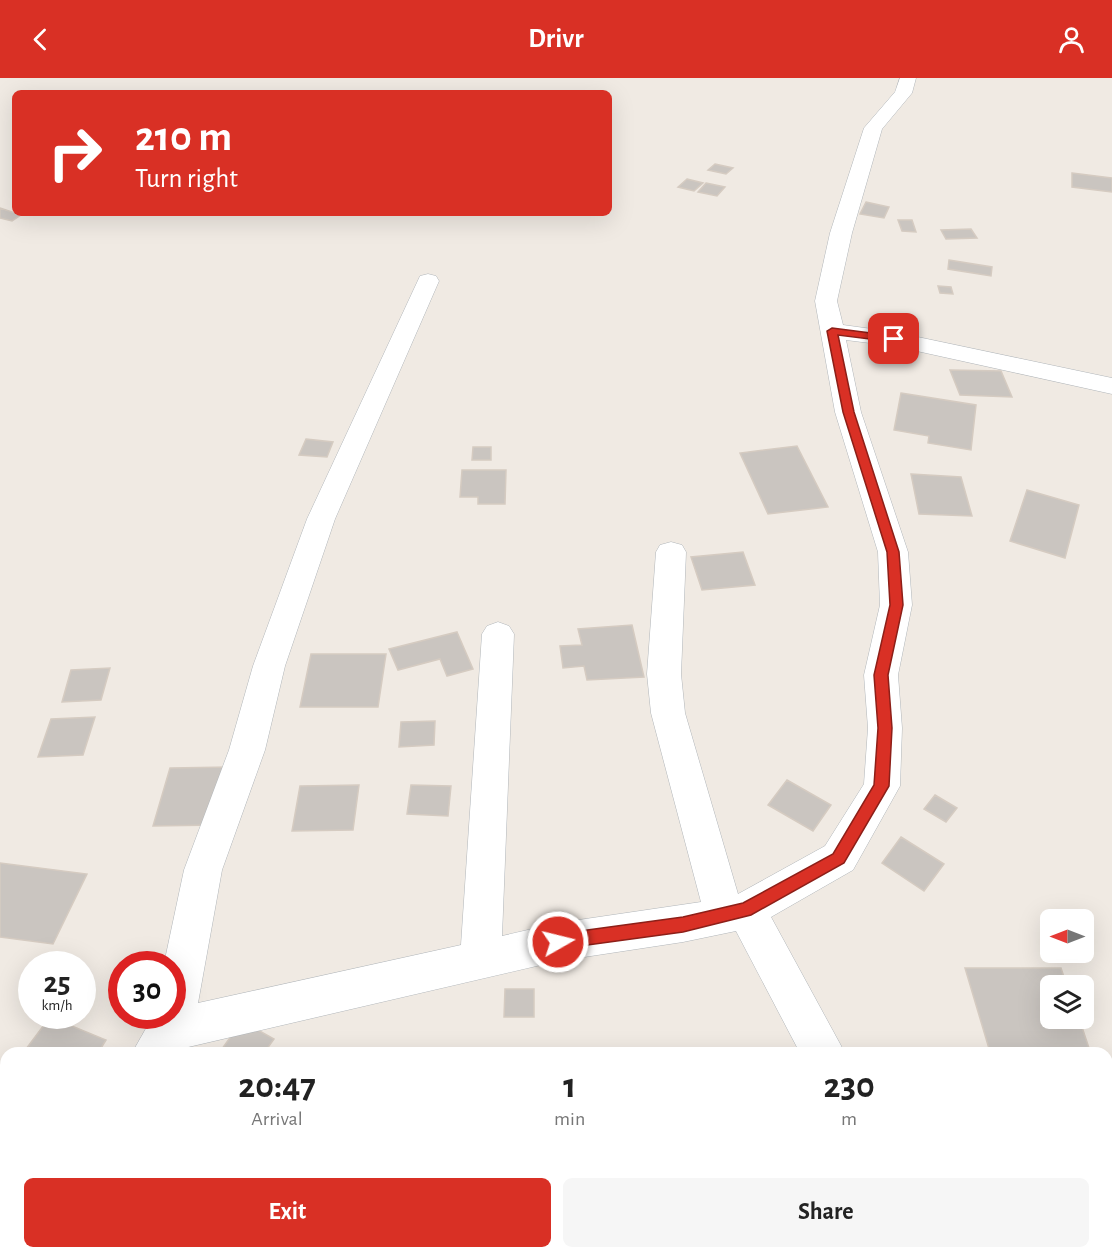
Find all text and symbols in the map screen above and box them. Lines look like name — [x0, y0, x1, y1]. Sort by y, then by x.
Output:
icon: back — [24, 23, 57, 56]
icon: person — [1055, 23, 1088, 56]
text: Drivr — [528, 25, 584, 52]
icon: right — [36, 114, 114, 192]
text: 210 m — [135, 116, 232, 158]
text: Turn right — [135, 165, 238, 192]
pin — [868, 313, 919, 364]
icon: arrive — [877, 322, 910, 355]
north arrow — [1040, 909, 1094, 963]
map controls — [1040, 909, 1094, 1029]
position arrow — [526, 910, 590, 974]
speed limit sign: 30 — [108, 951, 186, 1029]
text: 25 — [43, 968, 71, 998]
button: layers — [1040, 975, 1094, 1029]
text: km/h — [42, 998, 72, 1013]
text: 20:47 — [238, 1068, 316, 1104]
text: 1 — [563, 1068, 576, 1104]
text: 230 — [824, 1068, 875, 1104]
text: Arrival — [251, 1109, 303, 1129]
text: min — [554, 1109, 585, 1129]
text: m — [841, 1109, 857, 1129]
button: Exit — [24, 1178, 551, 1247]
button: Share — [563, 1178, 1089, 1247]

